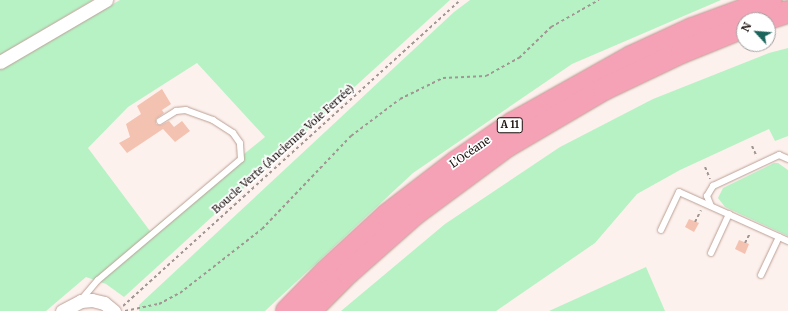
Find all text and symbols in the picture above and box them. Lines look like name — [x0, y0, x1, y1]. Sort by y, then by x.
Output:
north arrow — [736, 12, 776, 52]
text: N — [738, 20, 754, 34]
street label: Boucle Verte (Ancienne Voie Ferrée) — [209, 82, 357, 216]
road number: A 11 — [496, 117, 524, 133]
street label: L’Océane — [447, 133, 493, 171]

